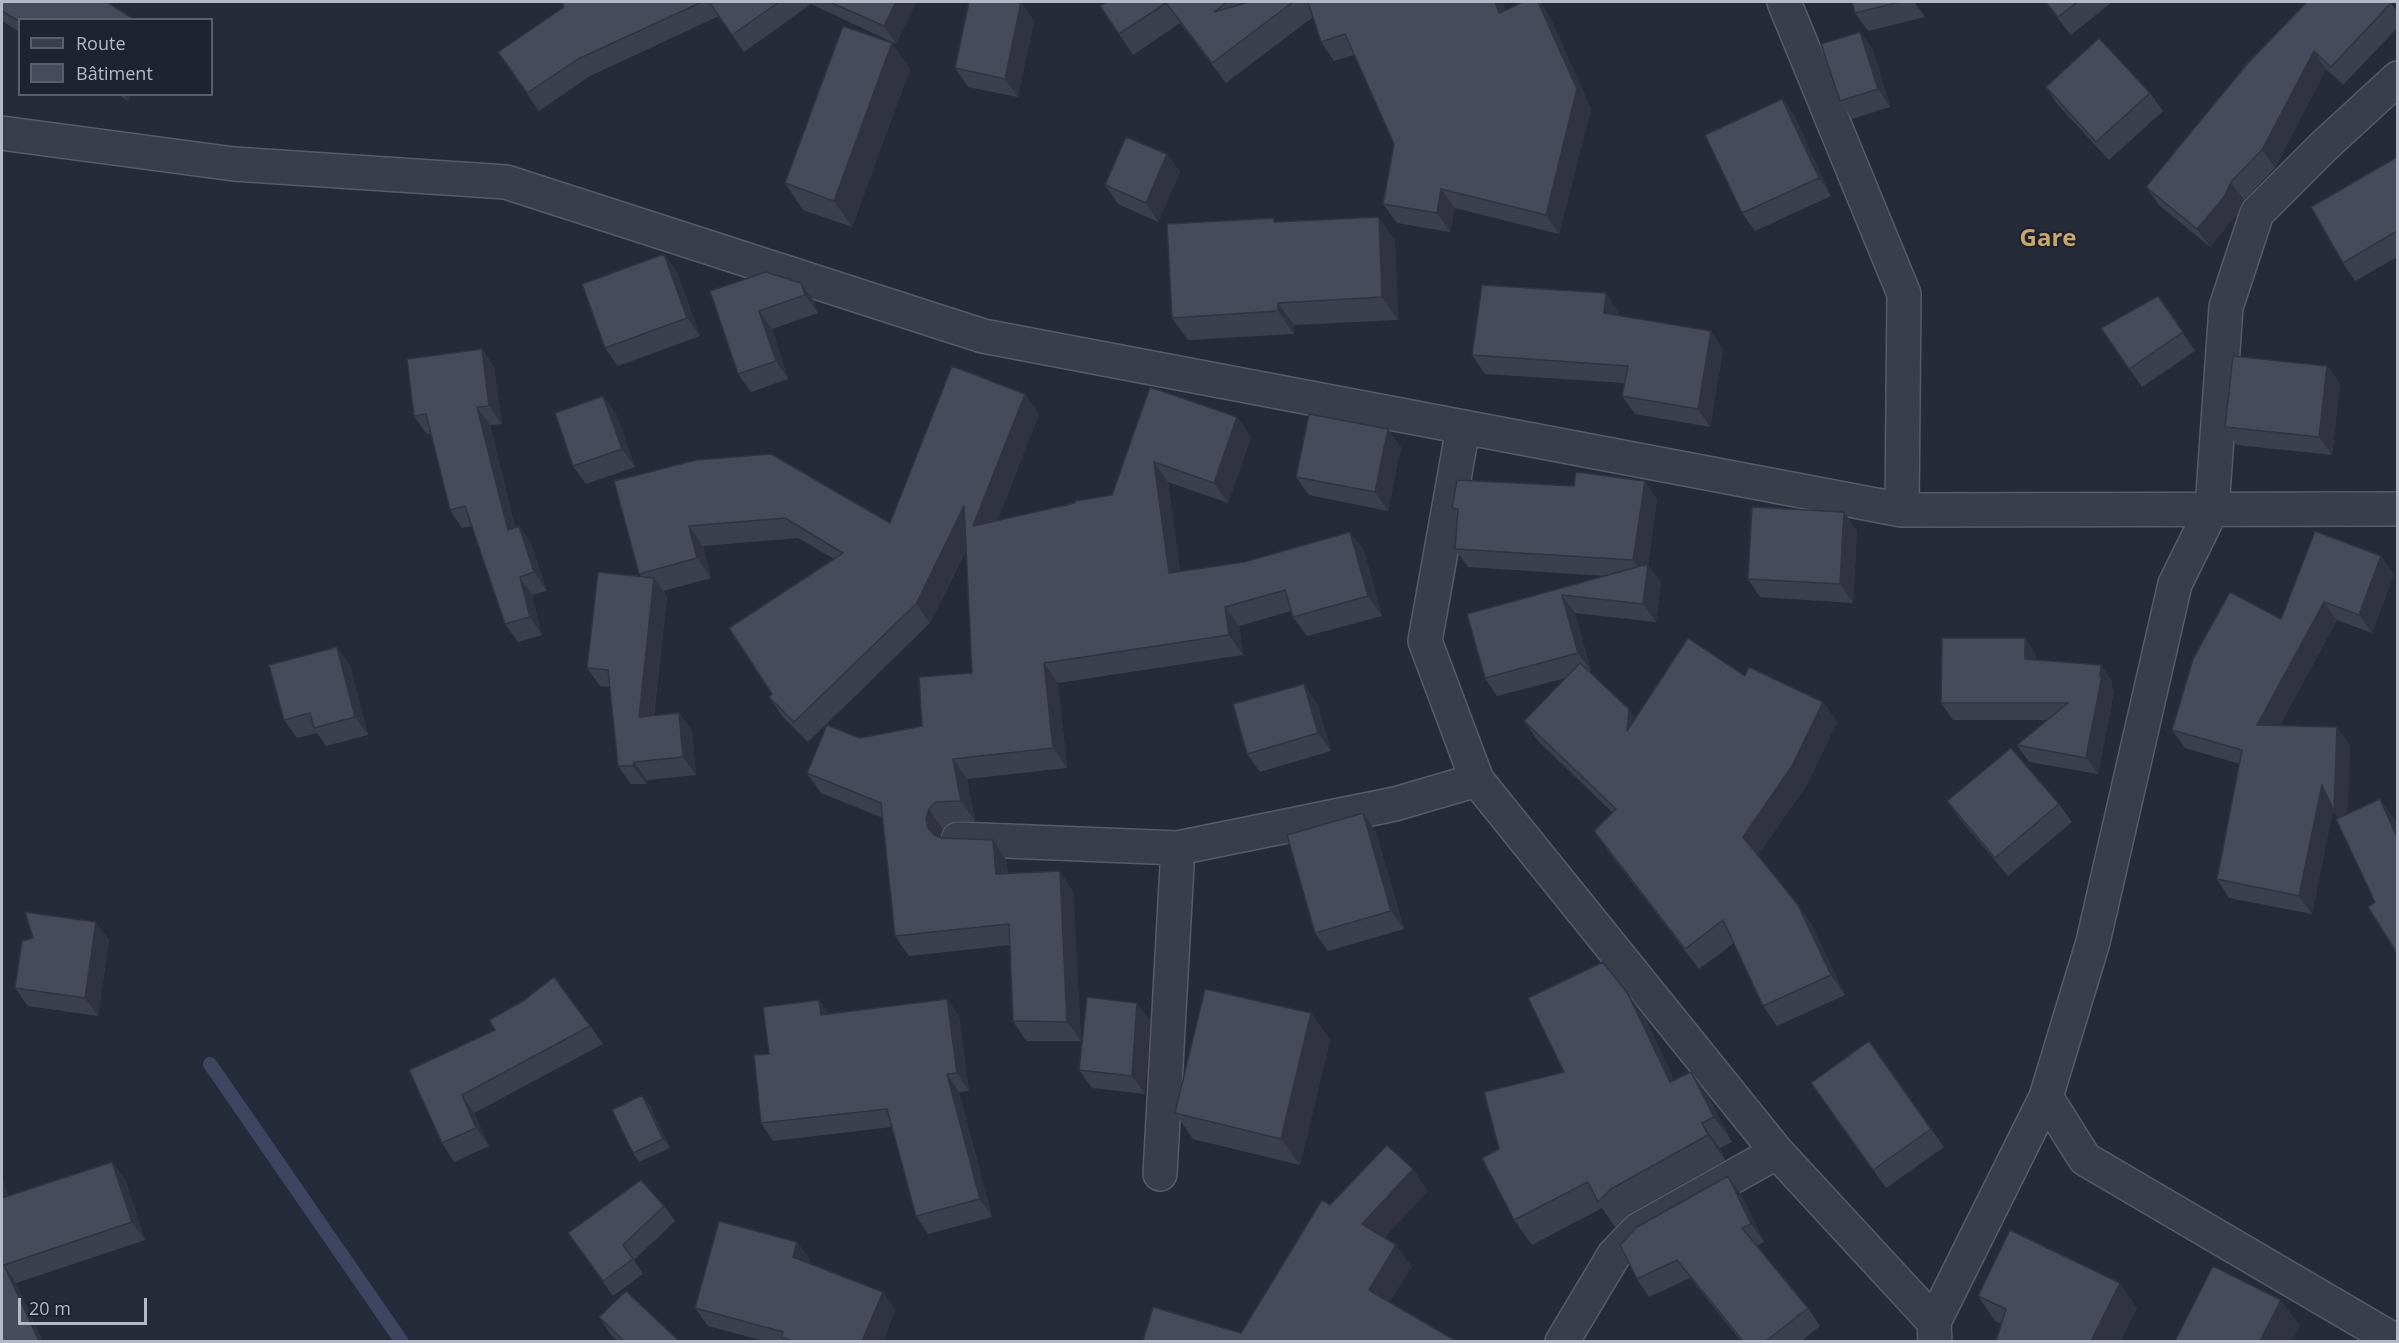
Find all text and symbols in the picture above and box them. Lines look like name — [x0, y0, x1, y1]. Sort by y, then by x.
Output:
legend — [18, 18, 213, 96]
text: Route — [76, 31, 126, 55]
text: Bâtiment — [76, 61, 153, 85]
district label: Gare — [2020, 225, 2076, 253]
scale bar — [21, 1286, 150, 1324]
text: 20 m — [29, 1296, 71, 1320]

